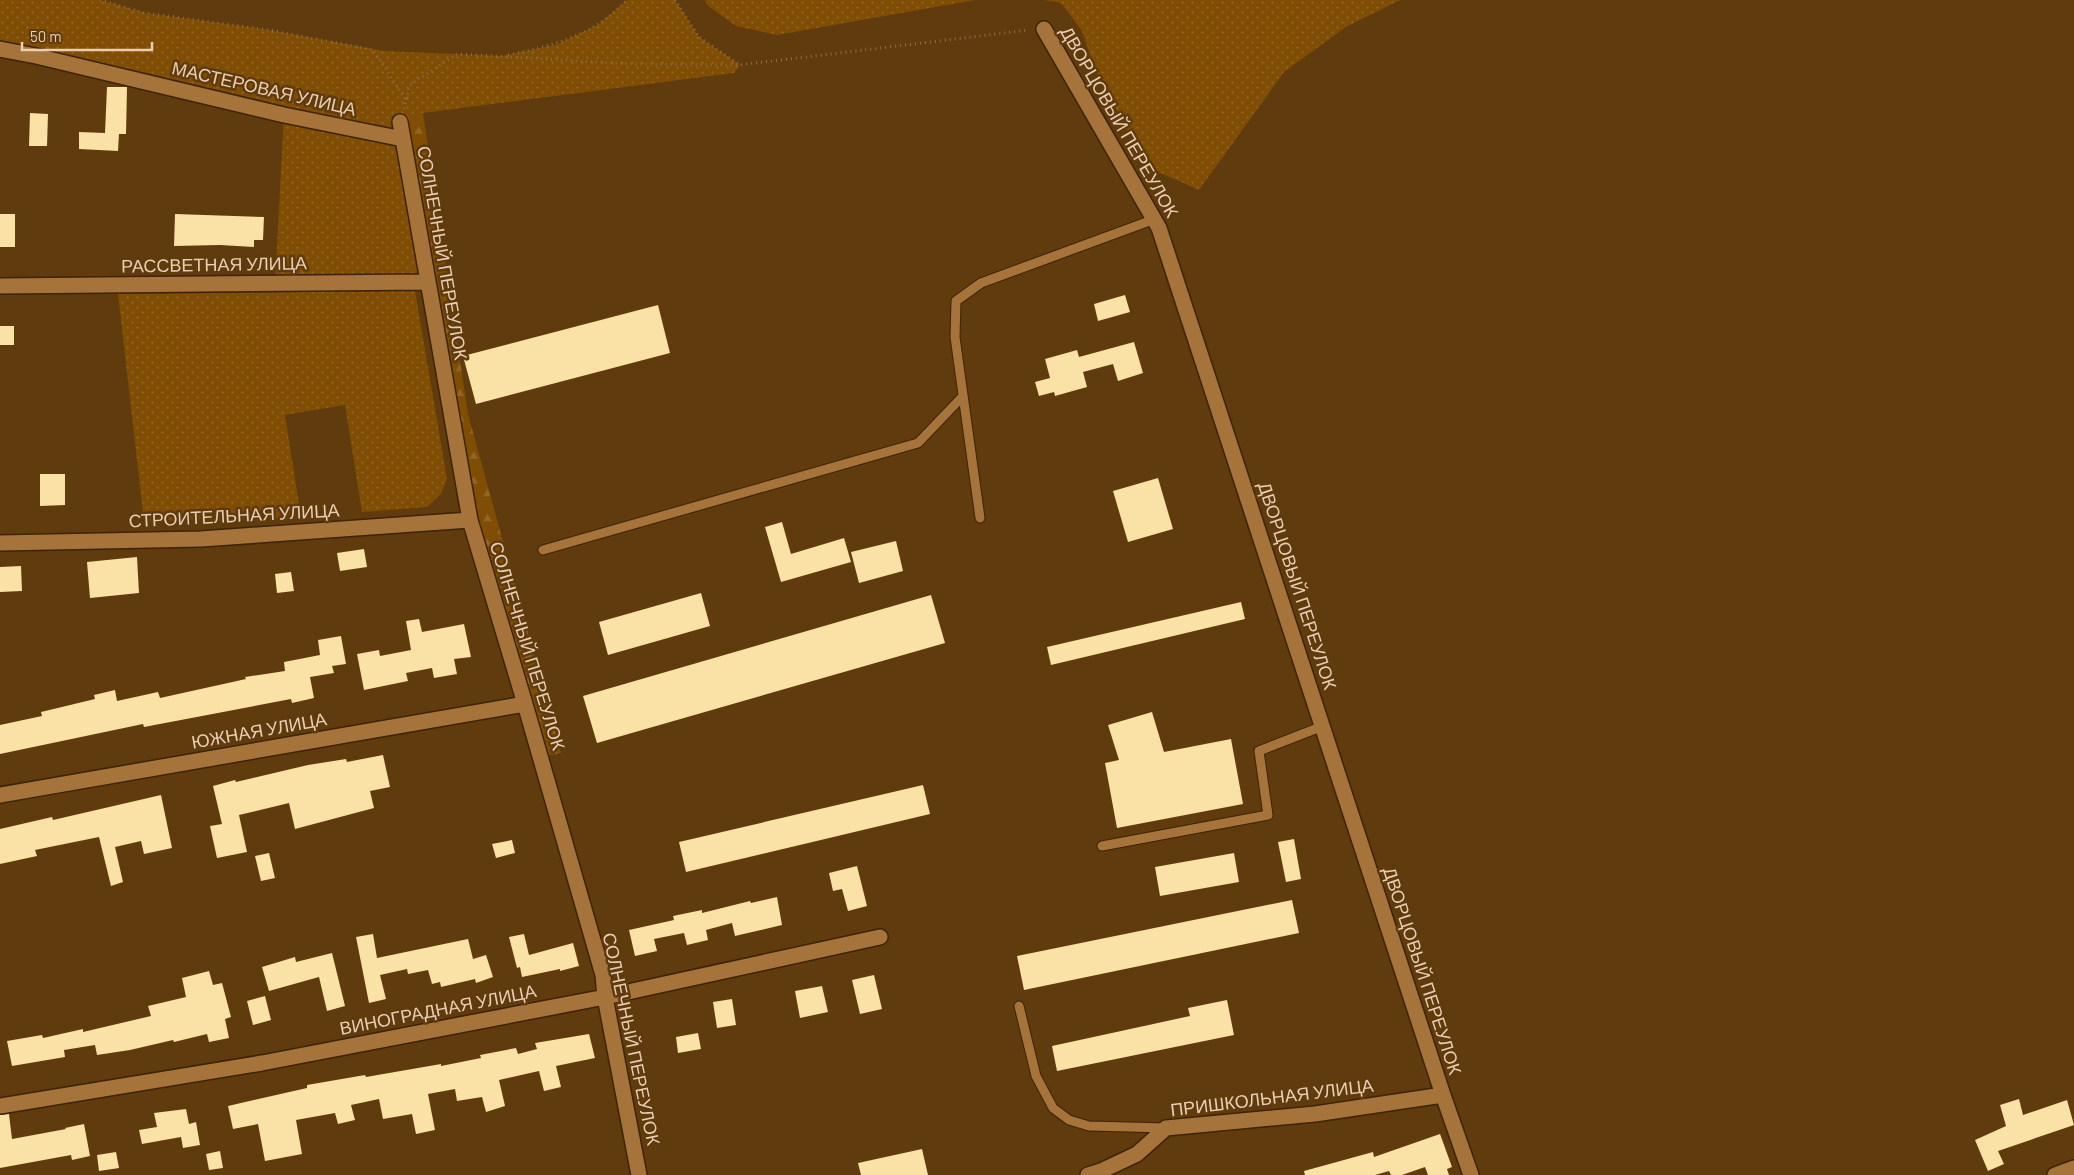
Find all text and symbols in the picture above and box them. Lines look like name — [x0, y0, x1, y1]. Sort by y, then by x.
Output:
scale bar — [22, 20, 152, 52]
street label: ДВОРЦОВЫЙ ПЕРЕУЛОК — [1056, 22, 1184, 221]
text: 50 m — [30, 27, 62, 45]
street label: МАСТЕРОВАЯ УЛИЦА — [170, 56, 359, 120]
street label: СОЛНЕЧНЫЙ ПЕРЕУЛОК — [413, 144, 473, 362]
street label: РАССВЕТНАЯ УЛИЦА — [121, 251, 307, 277]
street label: ДВОРЦОВЫЙ ПЕРЕУЛОК — [1254, 479, 1342, 693]
street label: СТРОИТЕЛЬНАЯ УЛИЦА — [128, 498, 340, 532]
street label: СОЛНЕЧНЫЙ ПЕРЕУЛОК — [486, 539, 570, 753]
street label: ЮЖНАЯ УЛИЦА — [189, 707, 328, 753]
street label: ДВОРЦОВЫЙ ПЕРЕУЛОК — [1379, 864, 1467, 1078]
street label: СОЛНЕЧНЫЙ ПЕРЕУЛОК — [599, 930, 665, 1148]
street label: ВИНОГРАДНАЯ УЛИЦА — [338, 979, 538, 1039]
street label: ПРИШКОЛЬНАЯ УЛИЦА — [1169, 1074, 1375, 1120]

